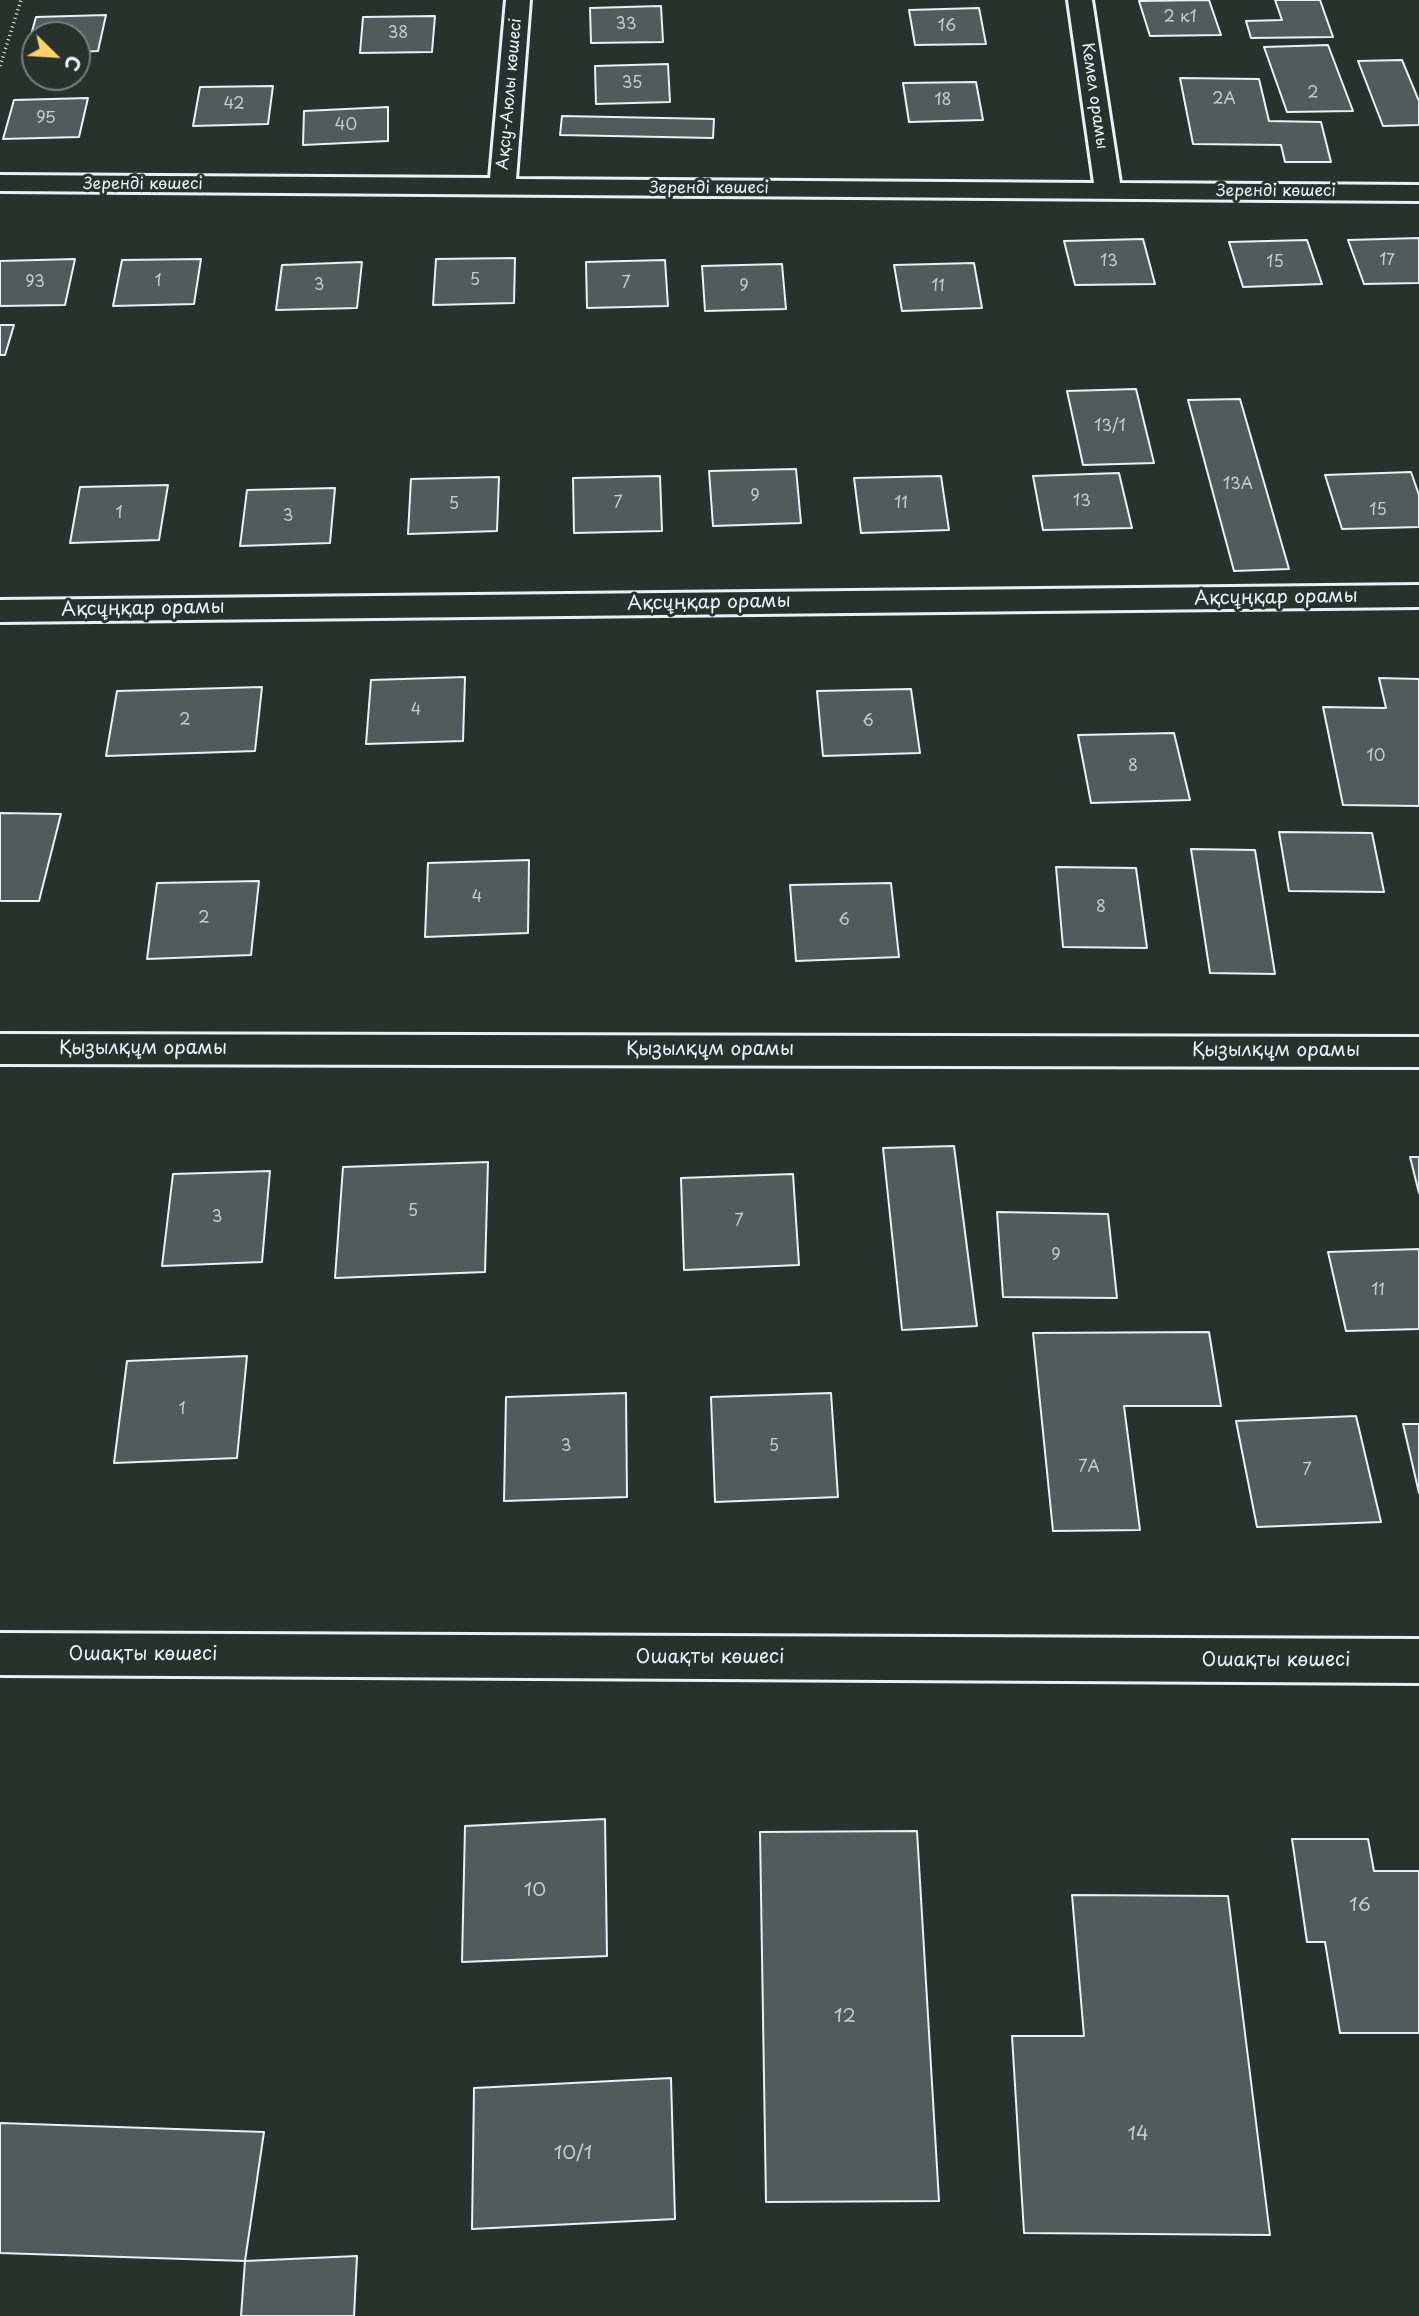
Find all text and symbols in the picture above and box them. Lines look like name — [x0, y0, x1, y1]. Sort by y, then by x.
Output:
house number: 2 к1 — [1163, 8, 1197, 28]
house number: 33 — [615, 15, 637, 35]
street label: Ақсу-Аюлы көшесі — [494, 17, 526, 171]
house number: 16 — [938, 17, 956, 37]
north arrow — [21, 21, 91, 91]
house number: 38 — [388, 24, 408, 44]
street label: Кемел орамы — [1077, 42, 1111, 150]
text: С — [58, 51, 89, 76]
house number: 35 — [622, 74, 642, 94]
house number: 2 — [1307, 84, 1319, 104]
house number: 2А — [1212, 90, 1236, 110]
house number: 18 — [934, 91, 952, 111]
house number: 42 — [223, 95, 245, 115]
house number: 95 — [36, 109, 56, 129]
house number: 40 — [335, 116, 357, 136]
street label: Зеренді көшесі — [83, 175, 203, 195]
street label: Зеренді көшесі — [649, 179, 769, 199]
street label: Зеренді көшесі — [1216, 182, 1336, 202]
house number: 17 — [1379, 251, 1395, 271]
house number: 13 — [1100, 252, 1118, 272]
house number: 15 — [1266, 253, 1284, 273]
house number: 5 — [470, 271, 480, 291]
house number: 1 — [154, 272, 162, 292]
house number: 93 — [25, 273, 45, 293]
house number: 7 — [621, 274, 631, 294]
house number: 3 — [314, 276, 324, 296]
house number: 9 — [739, 277, 749, 297]
house number: 11 — [931, 277, 945, 297]
house number: 13/1 — [1094, 417, 1126, 437]
house number: 13А — [1223, 475, 1253, 495]
house number: 9 — [750, 487, 760, 507]
house number: 13 — [1073, 492, 1091, 512]
house number: 7 — [613, 494, 623, 514]
house number: 11 — [894, 494, 908, 514]
house number: 5 — [449, 495, 459, 515]
house number: 15 — [1369, 501, 1387, 521]
house number: 1 — [115, 504, 123, 524]
house number: 3 — [283, 507, 293, 527]
street label: Ақсұңқар орамы — [1194, 585, 1358, 611]
street label: Ақсұңқар орамы — [627, 590, 791, 616]
street label: Ақсұңқар орамы — [61, 596, 225, 622]
house number: 4 — [411, 701, 421, 721]
house number: 2 — [179, 711, 191, 731]
house number: 6 — [862, 712, 874, 732]
house number: 10 — [1367, 747, 1385, 767]
house number: 8 — [1128, 757, 1138, 777]
house number: 4 — [472, 888, 482, 908]
house number: 8 — [1096, 898, 1106, 918]
house number: 2 — [198, 909, 210, 929]
house number: 6 — [838, 911, 850, 931]
street label: Қызылқұм орамы — [59, 1038, 227, 1060]
street label: Қызылқұм орамы — [626, 1039, 794, 1061]
street label: Қызылқұм орамы — [1192, 1040, 1360, 1062]
house number: 5 — [408, 1202, 418, 1222]
house number: 3 — [212, 1208, 222, 1228]
house number: 7 — [734, 1212, 744, 1232]
house number: 9 — [1051, 1246, 1061, 1266]
house number: 11 — [1371, 1281, 1385, 1301]
house number: 1 — [178, 1400, 186, 1420]
house number: 3 — [561, 1437, 571, 1457]
house number: 5 — [769, 1437, 779, 1457]
house number: 7А — [1078, 1458, 1100, 1478]
house number: 7 — [1302, 1461, 1312, 1481]
street label: Ошақты көшесі — [69, 1644, 217, 1666]
street label: Ошақты көшесі — [636, 1647, 784, 1669]
street label: Ошақты көшесі — [1202, 1650, 1350, 1672]
house number: 10 — [524, 1880, 546, 1902]
house number: 16 — [1349, 1895, 1371, 1917]
house number: 12 — [834, 2006, 856, 2028]
house number: 14 — [1127, 2124, 1149, 2146]
house number: 10/1 — [554, 2143, 592, 2165]

